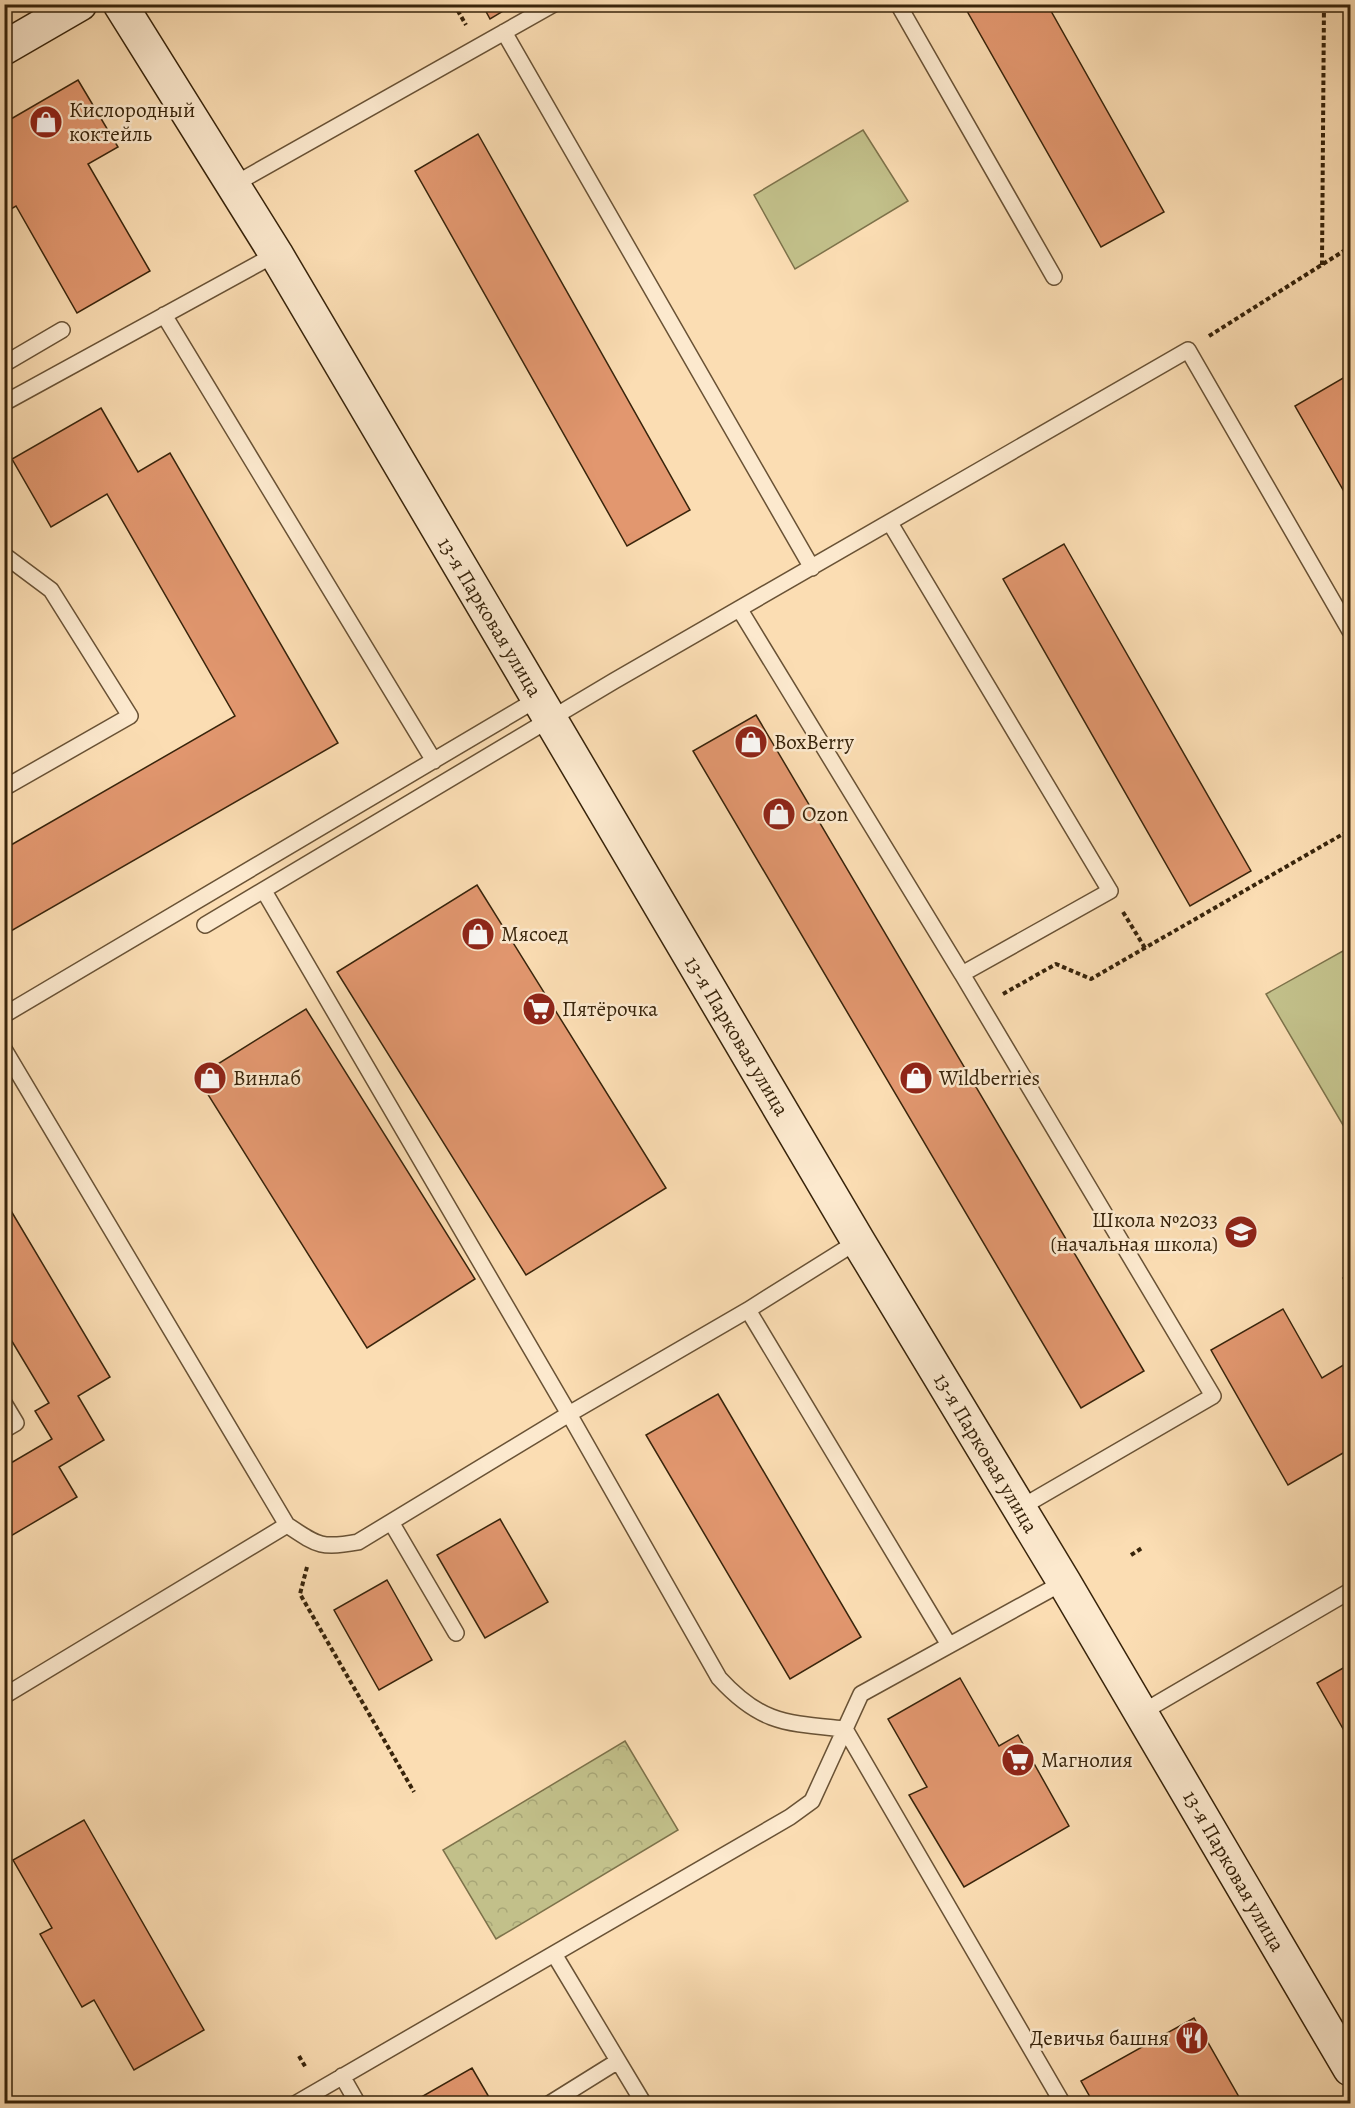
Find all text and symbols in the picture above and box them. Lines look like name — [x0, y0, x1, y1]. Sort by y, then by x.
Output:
place label: Кислородный коктейль — [69, 96, 195, 148]
shop icon: Кислородный коктейль — [28, 104, 64, 140]
street label: 13-я Парковая улица — [431, 532, 549, 702]
shop icon: BoxBerry — [733, 724, 769, 760]
place label: BoxBerry — [774, 728, 854, 756]
shop icon: Ozon — [761, 796, 797, 832]
place label: Ozon — [802, 800, 848, 828]
shop icon: Мясоед — [460, 916, 496, 952]
place label: Мясоед — [501, 920, 568, 948]
street label: 13-я Парковая улица — [678, 951, 796, 1121]
supermarket icon: Пятёрочка — [521, 991, 557, 1027]
place label: Пятёрочка — [562, 995, 658, 1023]
shop icon: Винлаб — [192, 1060, 228, 1096]
shop icon: Wildberries — [898, 1060, 934, 1096]
place label: Винлаб — [233, 1064, 301, 1092]
place label: Wildberries — [938, 1064, 1040, 1092]
place label: Школа №2033 (начальная школа) — [1051, 1206, 1218, 1258]
school or university icon: Школа №2033 (начальная школа) — [1223, 1214, 1259, 1250]
street label: 13-я Парковая улица — [927, 1368, 1045, 1538]
supermarket icon: Магнолия — [1000, 1742, 1036, 1778]
place label: Магнолия — [1041, 1746, 1133, 1774]
street label: 13-я Парковая улица — [1176, 1785, 1292, 1957]
restaurant icon: Девичья башня — [1174, 2020, 1210, 2056]
place label: Девичья башня — [1030, 2024, 1169, 2052]

